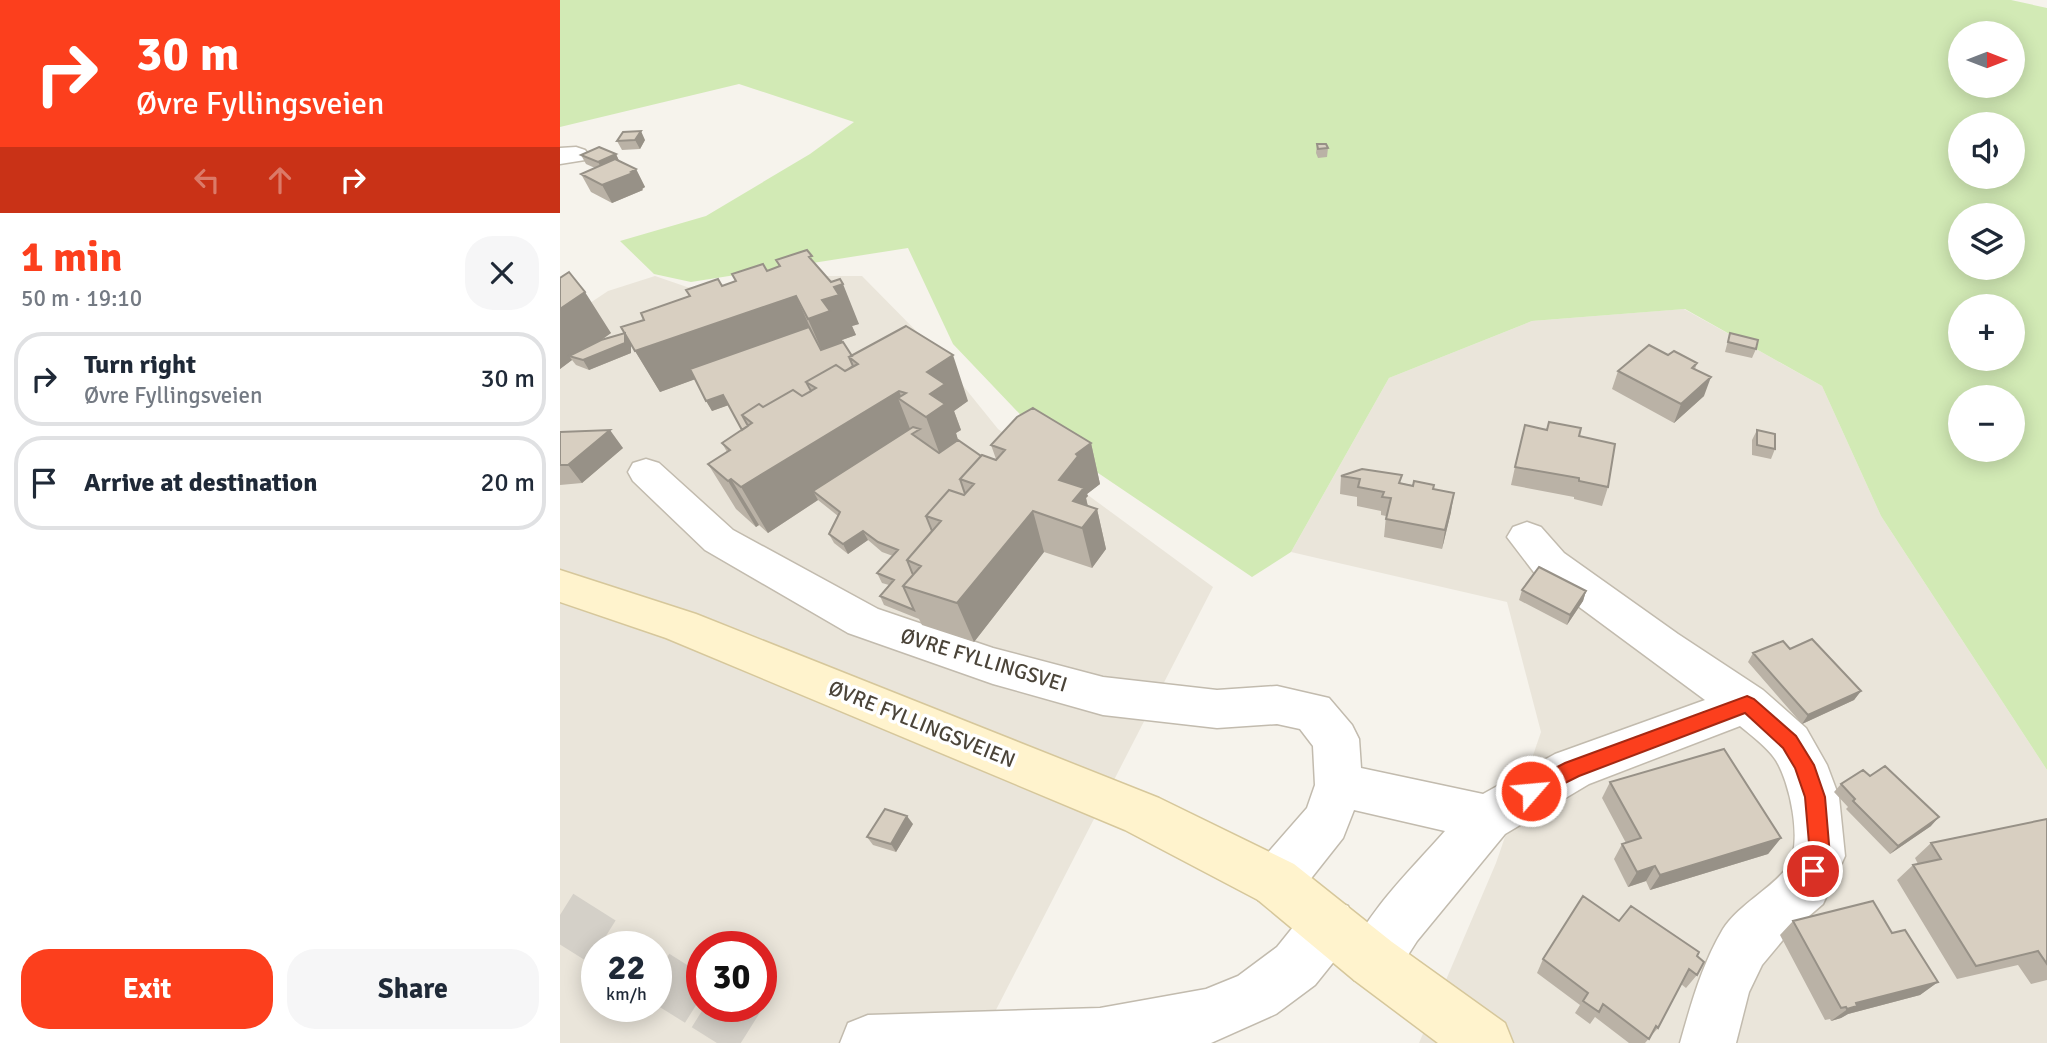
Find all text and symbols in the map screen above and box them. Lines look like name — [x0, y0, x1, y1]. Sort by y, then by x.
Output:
north arrow — [1948, 21, 2025, 98]
map controls — [1948, 21, 2025, 462]
text: 30 m — [136, 24, 239, 84]
icon: right — [21, 28, 112, 119]
text: Øvre Fyllingsveien — [136, 84, 385, 123]
button: sound — [1948, 112, 2025, 189]
icon: left — [188, 161, 226, 199]
icon: ahead — [261, 161, 299, 199]
icon: right — [334, 161, 372, 199]
button: layers — [1948, 203, 2025, 280]
text: 1 min — [21, 232, 122, 283]
button: close — [465, 236, 539, 310]
text: 50 m · 19:10 — [21, 284, 142, 313]
button: + — [1948, 294, 2025, 371]
text: Turn right — [84, 349, 196, 381]
icon: right — [25, 360, 63, 398]
text: 30 m — [480, 363, 535, 395]
text: Øvre Fyllingsveien — [84, 381, 263, 410]
button: − — [1948, 385, 2025, 462]
icon: arrive — [25, 464, 63, 502]
text: Arrive at destination — [84, 467, 317, 499]
text: 20 m — [480, 467, 535, 499]
street label: ØVRE FYLLINGSVEI — [898, 622, 1070, 698]
street label: ØVRE FYLLINGSVEIEN — [825, 675, 1019, 773]
position arrow — [1494, 754, 1568, 828]
pin — [1783, 841, 1843, 901]
icon: arrive — [1794, 852, 1832, 890]
speed limit sign: 30 — [686, 931, 777, 1022]
text: 22 — [608, 946, 645, 989]
button: Exit — [21, 949, 273, 1029]
button: Share — [287, 949, 539, 1029]
text: km/h — [606, 983, 647, 1005]

